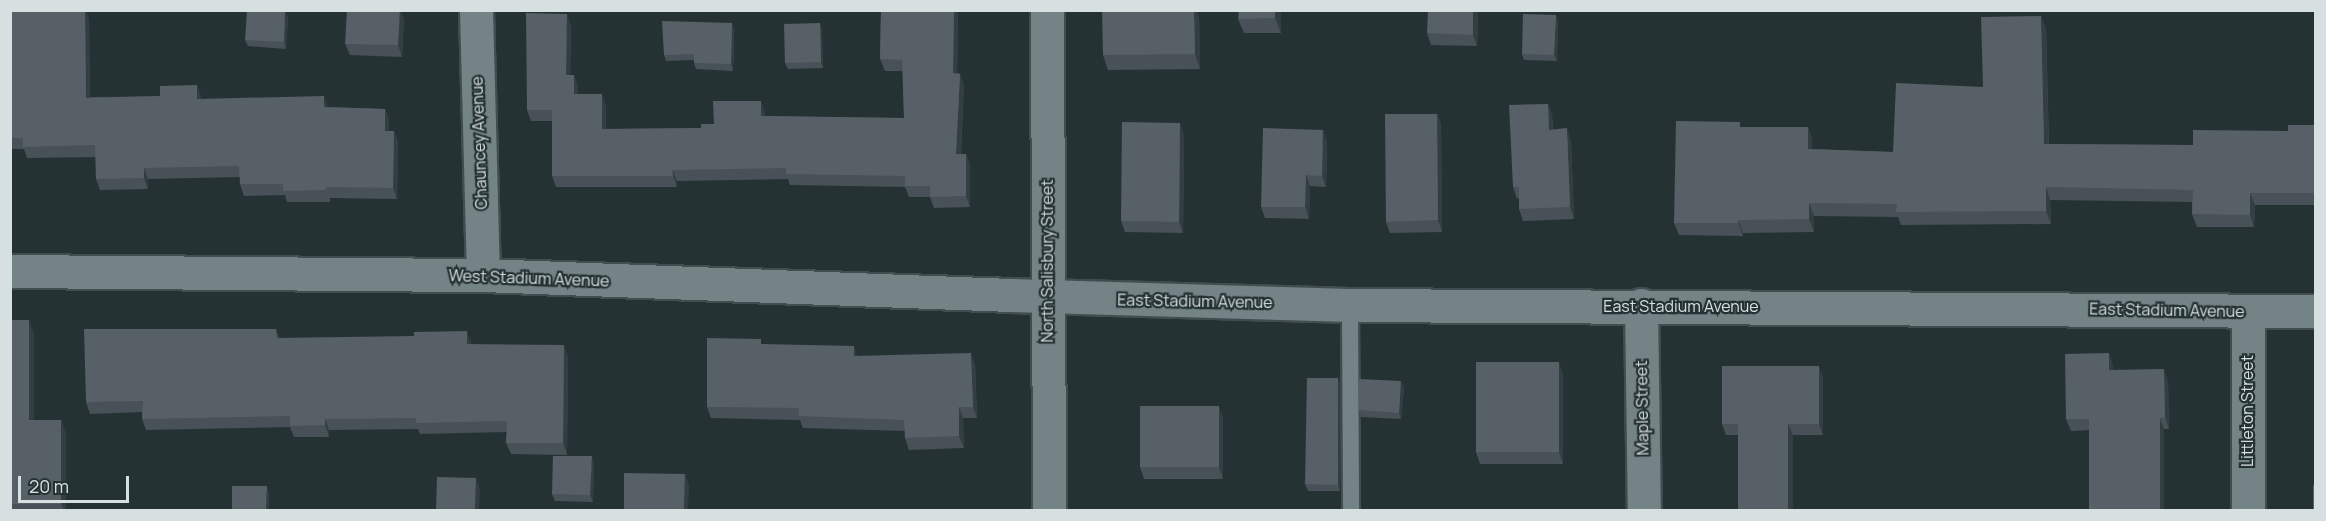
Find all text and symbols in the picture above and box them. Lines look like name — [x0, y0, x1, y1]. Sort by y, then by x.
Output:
street label: Chauncey Avenue — [467, 76, 491, 210]
street label: North Salisbury Street — [1037, 179, 1057, 343]
street label: West Stadium Avenue — [448, 266, 610, 290]
street label: East Stadium Avenue — [1117, 290, 1273, 312]
street label: East Stadium Avenue — [1603, 296, 1759, 316]
street label: East Stadium Avenue — [2089, 299, 2245, 321]
street label: Littleton Street — [2237, 355, 2257, 467]
street label: Maple Street — [1632, 360, 1652, 456]
scale bar — [21, 464, 132, 502]
text: 20 m — [29, 474, 69, 498]

